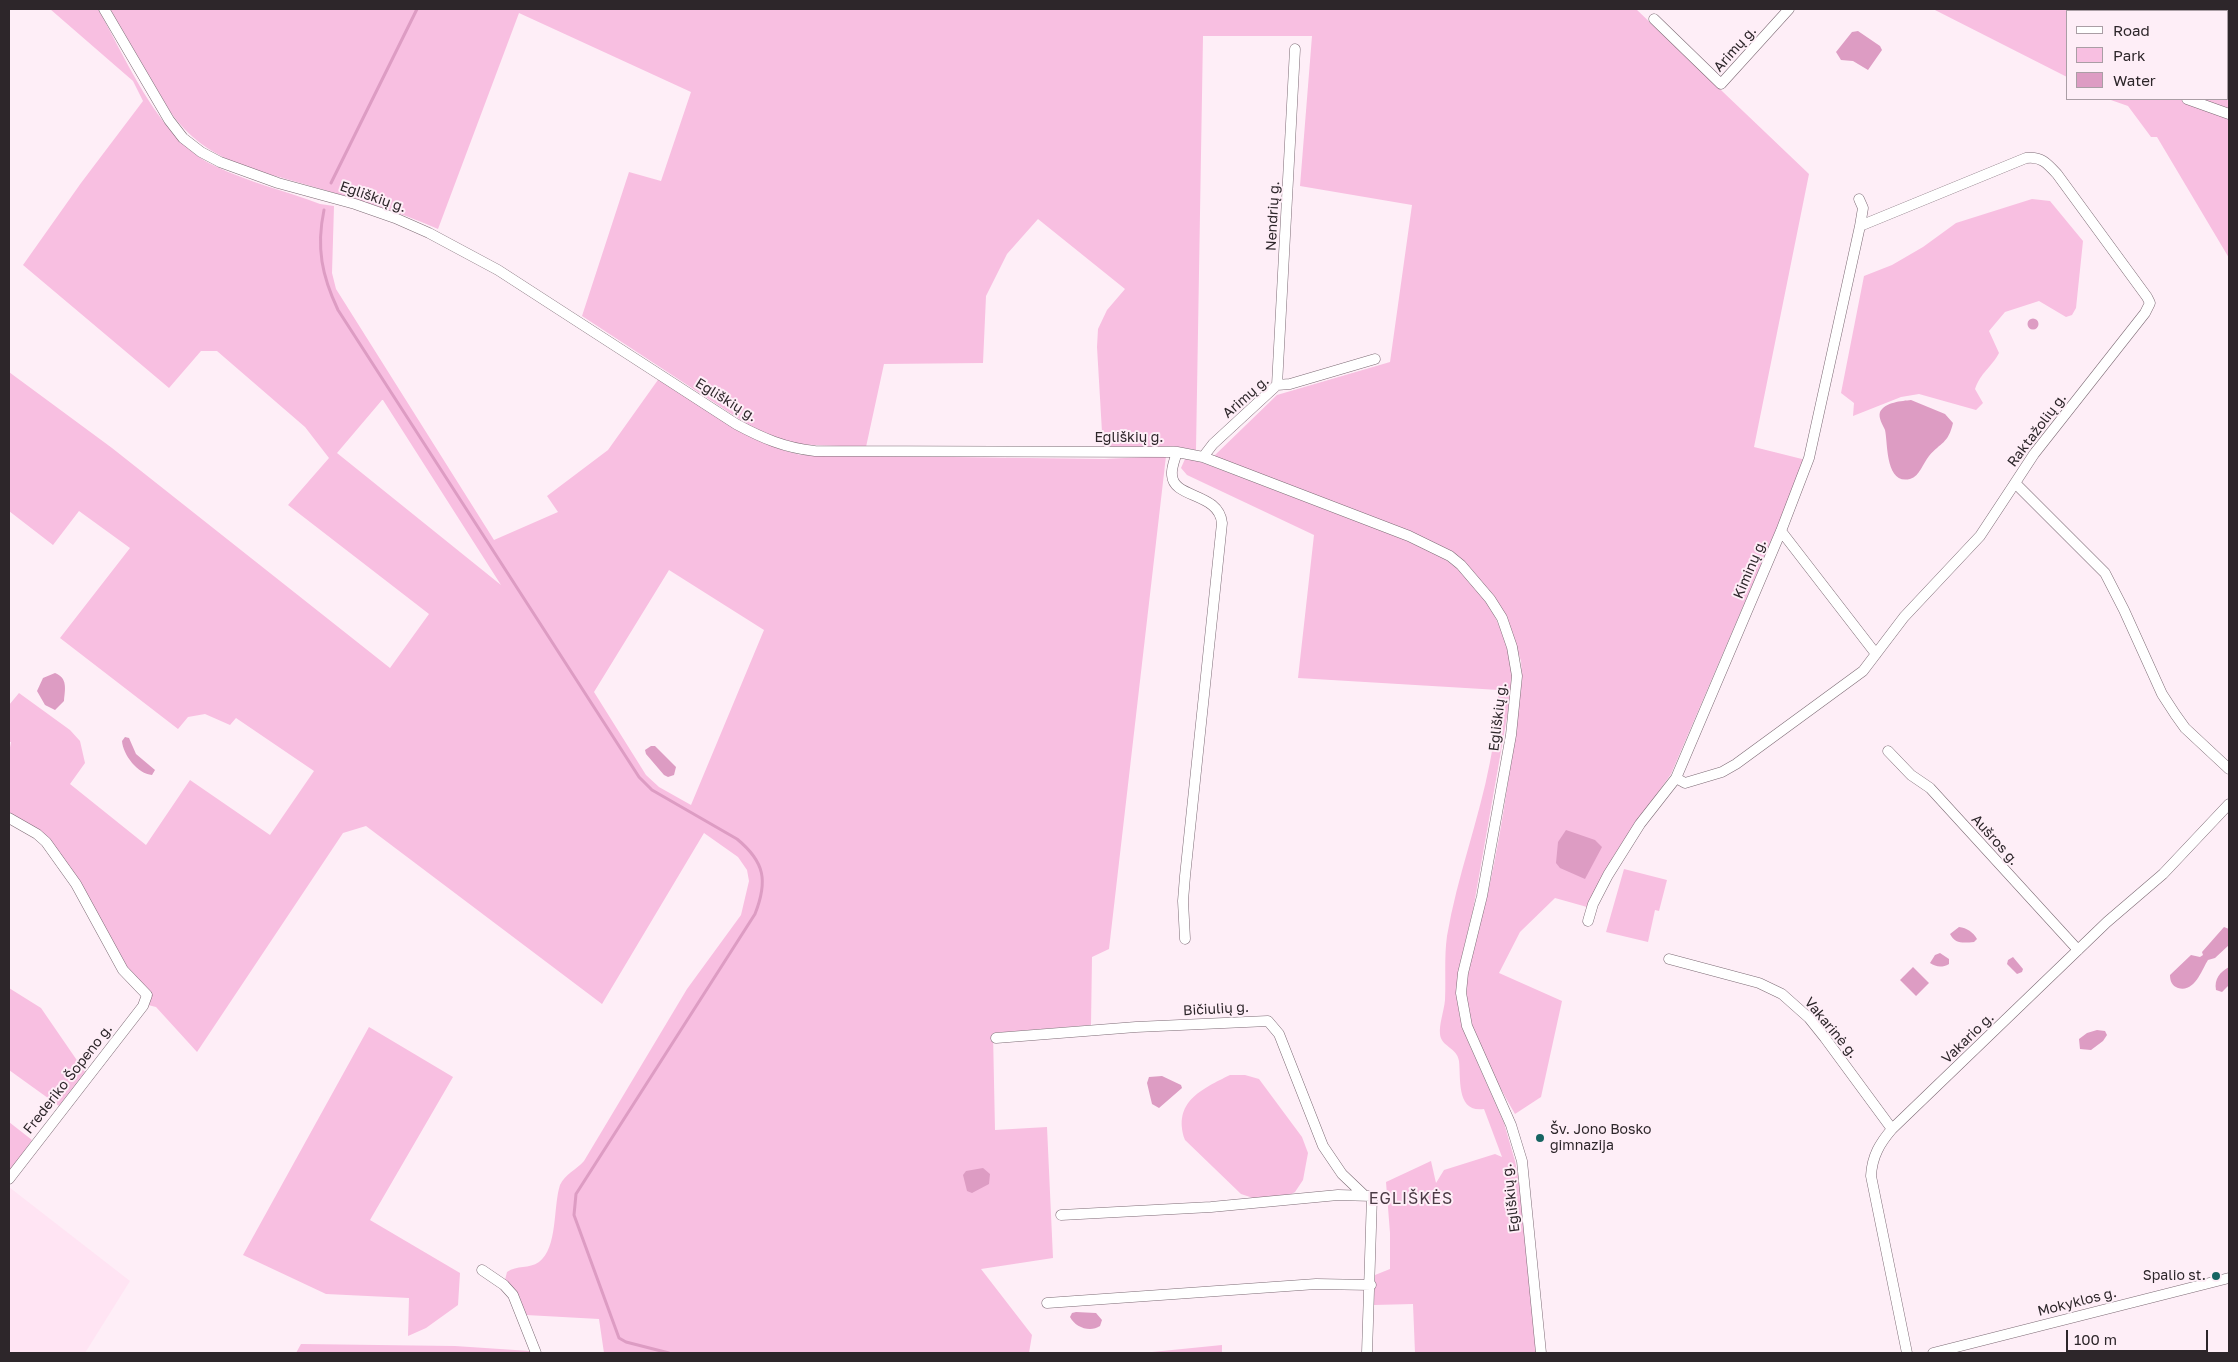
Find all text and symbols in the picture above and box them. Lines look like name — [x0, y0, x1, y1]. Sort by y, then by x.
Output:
legend — [2066, 10, 2228, 100]
text: Road — [2113, 21, 2150, 39]
street label: Arimų g. — [1710, 23, 1760, 75]
text: Park — [2113, 46, 2145, 64]
text: Water — [2113, 71, 2156, 89]
street label: Egliškių g. — [338, 178, 408, 216]
street label: Nendrių g. — [1263, 181, 1283, 251]
street label: Arimų g. — [1219, 372, 1273, 422]
street label: Egliškių g. — [692, 375, 760, 425]
street label: Raktažolių g. — [2004, 390, 2070, 470]
street label: Egliškių g. — [1094, 430, 1164, 446]
street label: Kiminų g. — [1730, 537, 1770, 601]
street label: Egliškių g. — [1485, 682, 1511, 752]
street label: Aušros g. — [1968, 811, 2022, 869]
street label: Vakarinė g. — [1801, 994, 1861, 1062]
street label: Bičiulių g. — [1183, 999, 1249, 1019]
street label: Vakario g. — [1938, 1009, 1998, 1067]
street label: Frederiko Šopeno g. — [20, 1021, 116, 1137]
place label: Šv. Jono Bosko gimnazija — [1550, 1122, 1651, 1154]
marker: Šv. Jono Bosko gimnazija — [1534, 1132, 1546, 1144]
street label: Egliškių g. — [1498, 1163, 1524, 1233]
district label: EGLIŠKĖS — [1368, 1189, 1454, 1209]
place label: Spalio st. — [2143, 1268, 2206, 1284]
marker: Spalio st. — [2210, 1270, 2222, 1282]
street label: Mokyklos g. — [2036, 1284, 2118, 1320]
scale bar — [2068, 1320, 2210, 1352]
text: 100 m — [2074, 1330, 2117, 1348]

